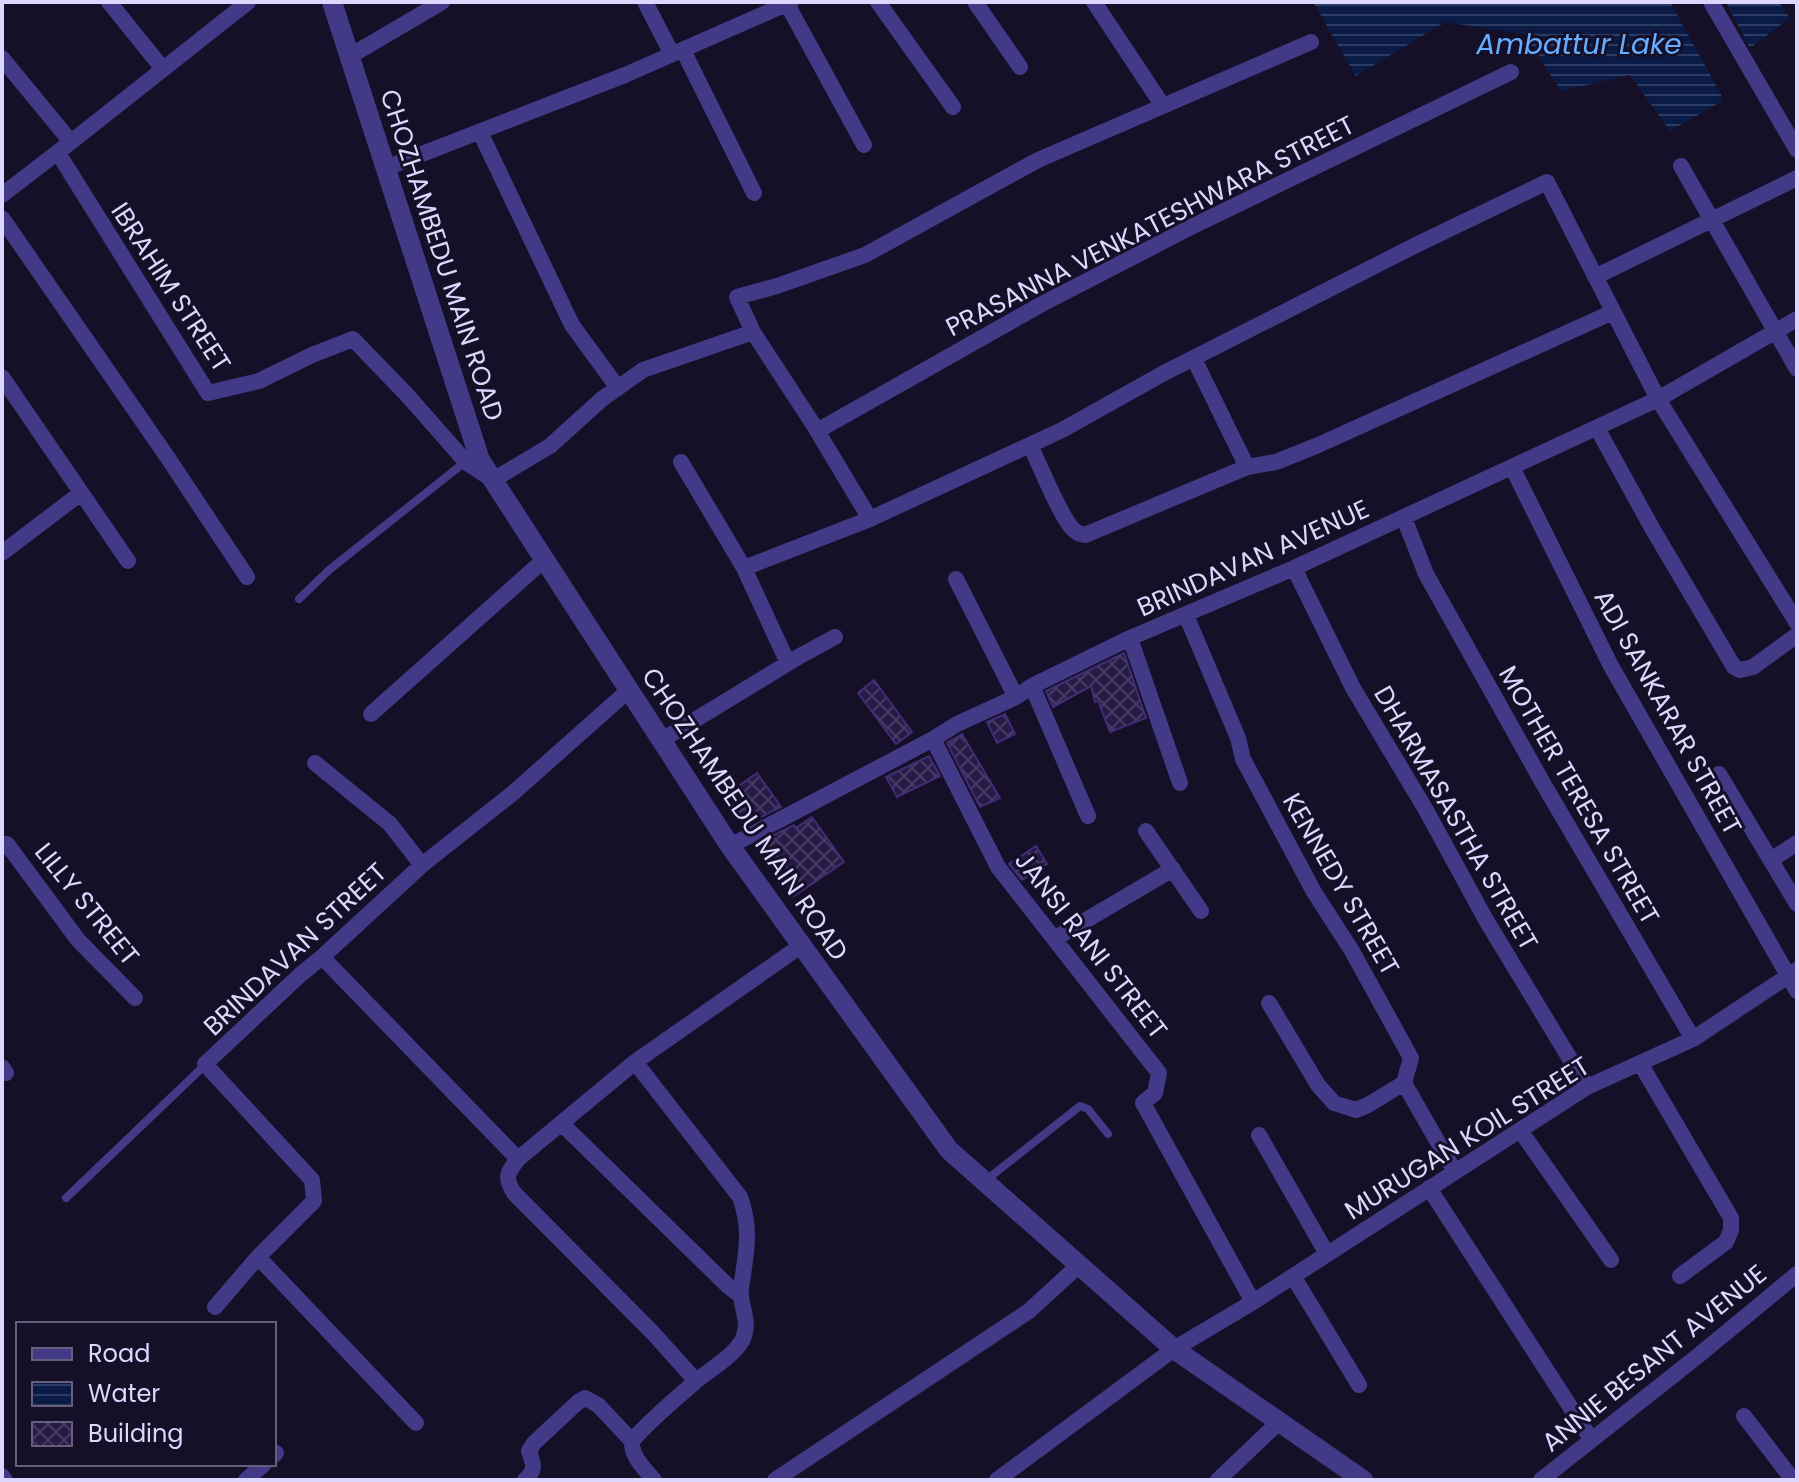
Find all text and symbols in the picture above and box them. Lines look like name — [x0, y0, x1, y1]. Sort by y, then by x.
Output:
water label: Ambattur Lake — [1475, 25, 1682, 64]
street label: CHOZHAMBEDU MAIN ROAD — [371, 85, 513, 425]
street label: PRASANNA VENKATESHWARA STREET — [939, 107, 1361, 345]
street label: IBRAHIM STREET — [103, 195, 239, 379]
street label: BRINDAVAN AVENUE — [1131, 491, 1375, 625]
street label: ADI SANKARAR STREET — [1586, 583, 1750, 841]
street label: MOTHER TERESA STREET — [1490, 659, 1668, 931]
street label: CHOZHAMBEDU MAIN ROAD — [633, 660, 857, 968]
street label: DHARMASASTHA STREET — [1365, 679, 1547, 957]
street label: KENNEDY STREET — [1274, 786, 1408, 982]
street label: LILLY STREET — [26, 835, 148, 973]
street label: JANSI RANI STREET — [1006, 844, 1176, 1046]
street label: BRINDAVAN STREET — [195, 854, 395, 1044]
street label: MURUGAN KOIL STREET — [1338, 1048, 1596, 1228]
street label: ANNIE BESANT AVENUE — [1534, 1256, 1774, 1460]
legend — [16, 1322, 276, 1466]
text: Road — [88, 1337, 150, 1370]
text: Water — [88, 1377, 160, 1410]
text: Building — [88, 1417, 184, 1450]

